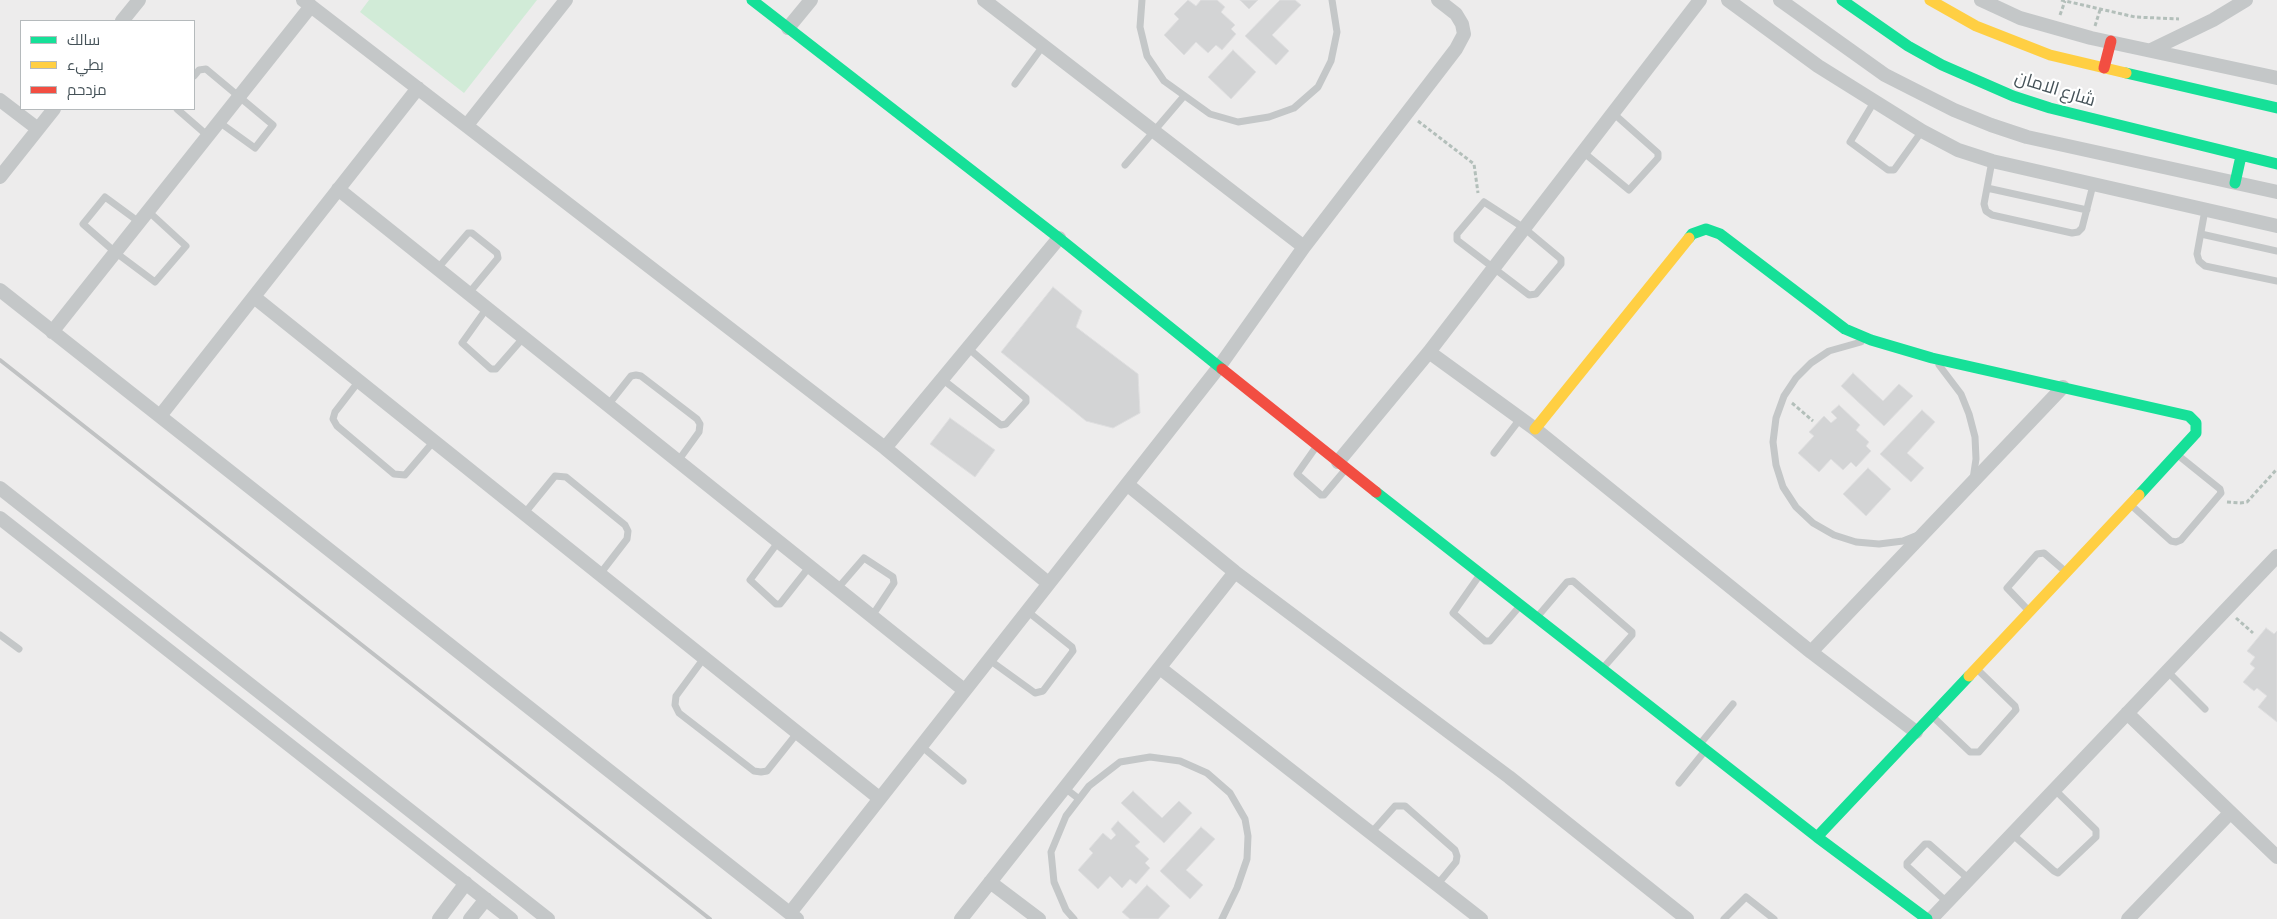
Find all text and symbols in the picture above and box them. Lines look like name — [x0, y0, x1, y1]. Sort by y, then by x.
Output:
legend — [20, 20, 195, 110]
text: سالك — [67, 33, 100, 48]
text: بطيء — [67, 58, 104, 73]
street label: شارع الامان — [2012, 67, 2098, 111]
text: مزدحم — [67, 83, 107, 98]

